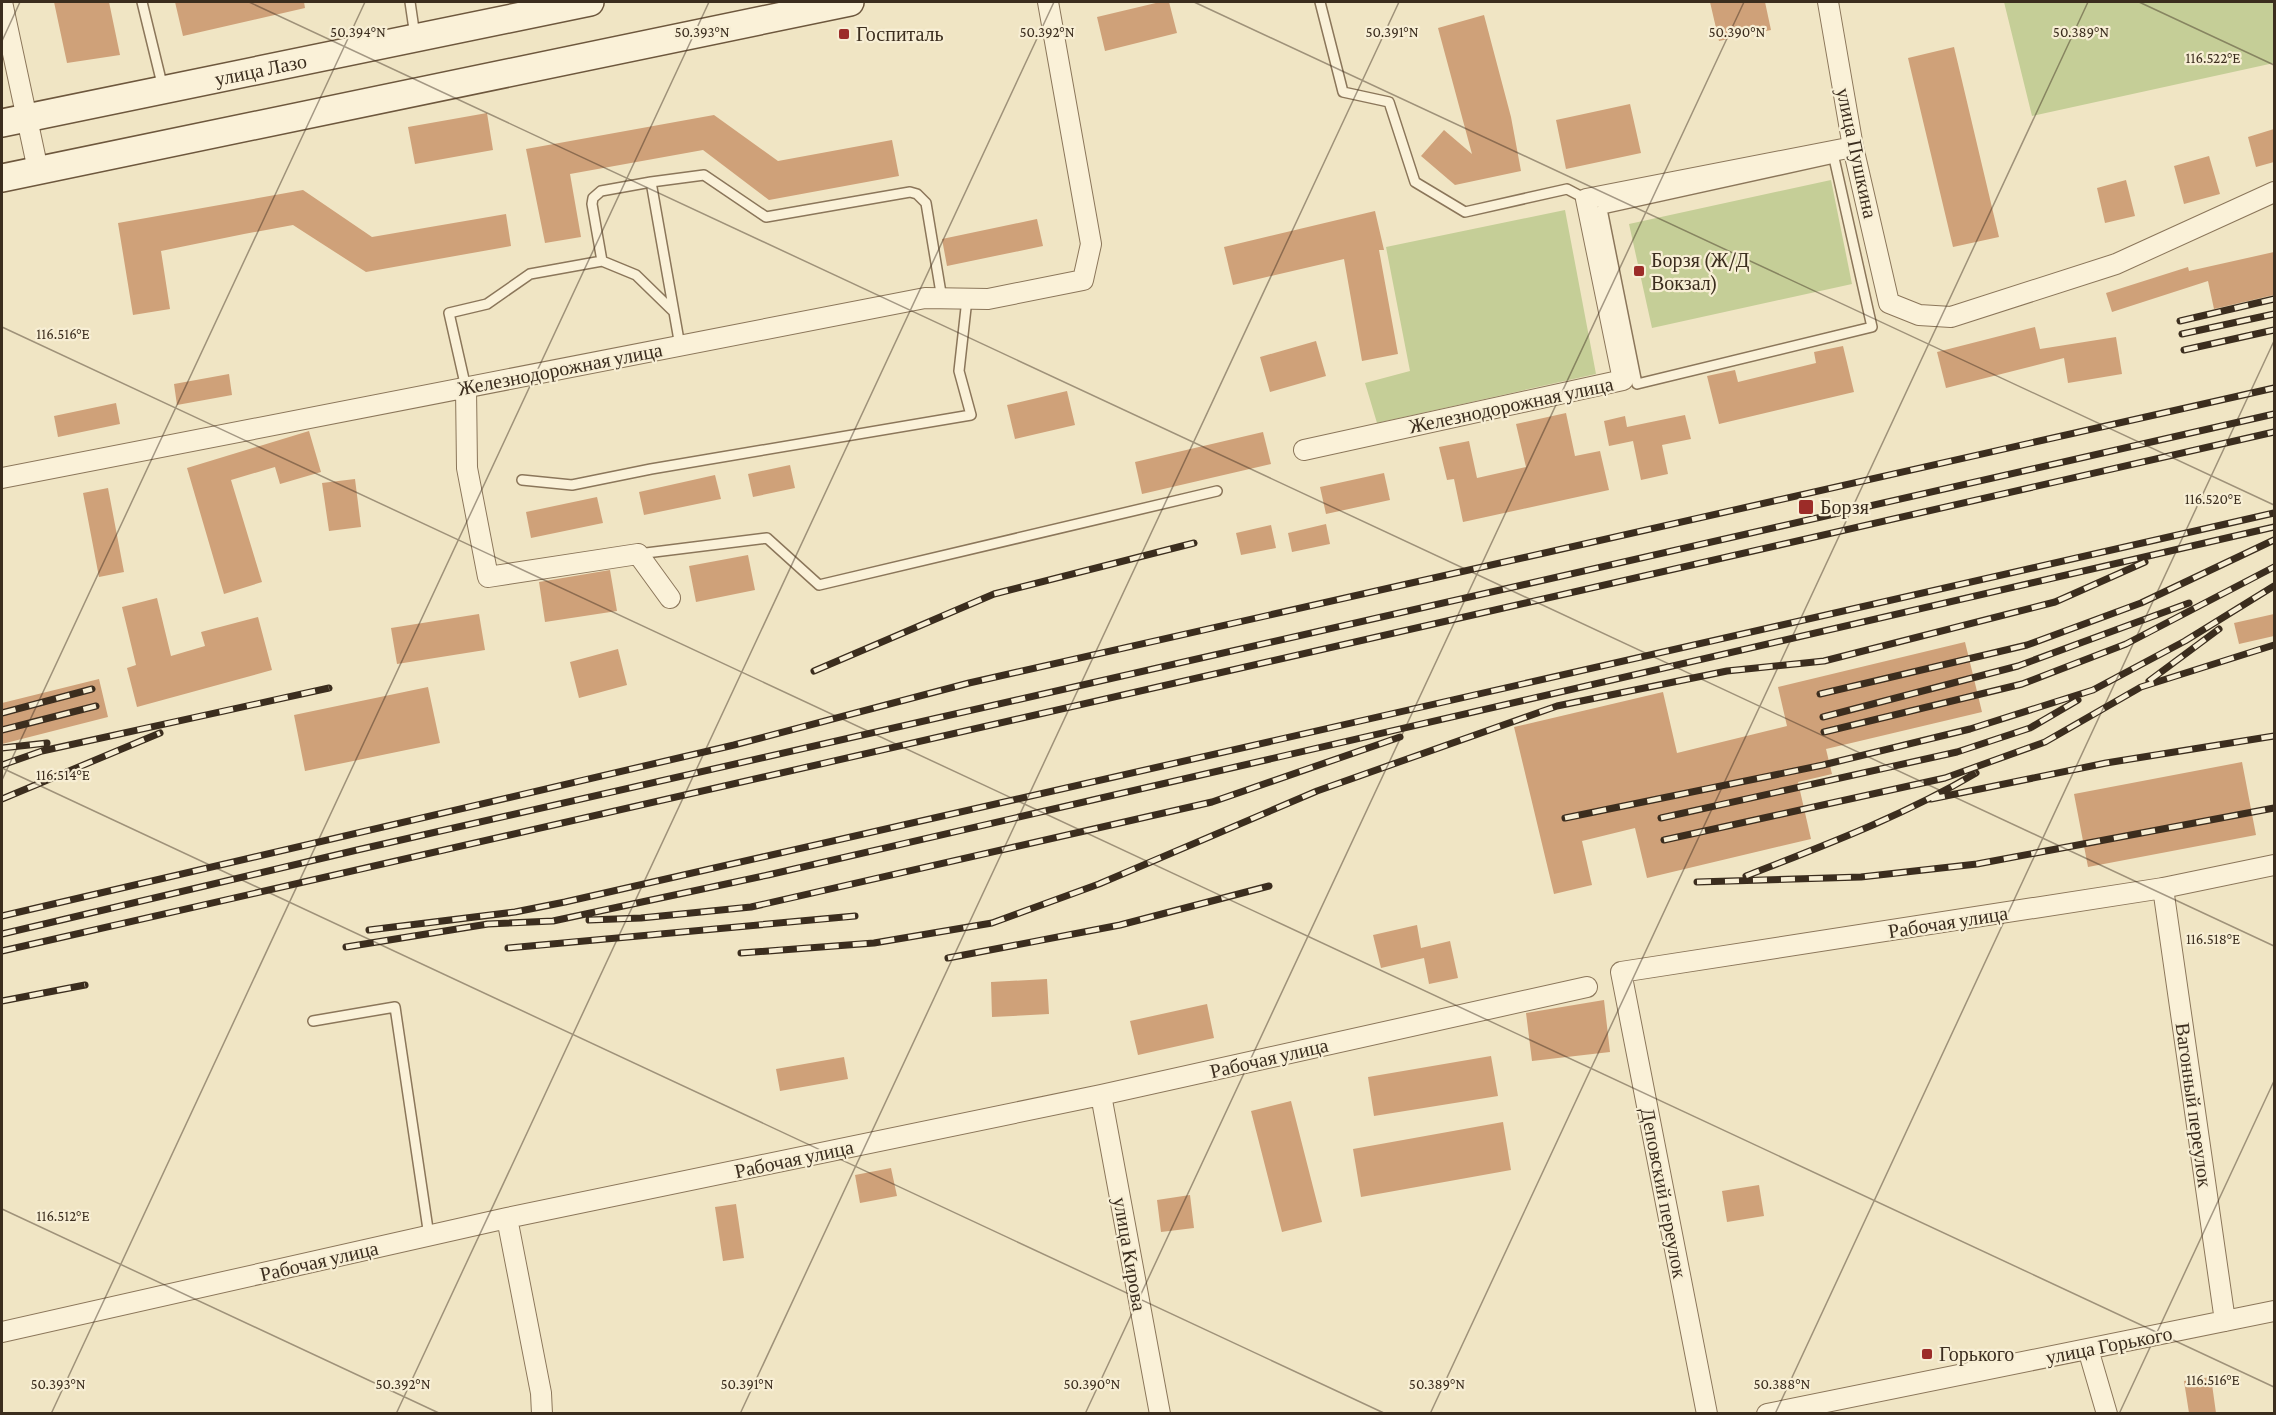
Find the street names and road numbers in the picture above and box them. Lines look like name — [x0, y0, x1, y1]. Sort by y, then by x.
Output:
street label: улица Лазо — [213, 50, 309, 91]
street label: улица Пушкина — [1831, 86, 1882, 221]
street label: Железнодорожная улица — [456, 338, 665, 401]
street label: Железнодорожная улица — [1407, 373, 1615, 438]
street label: Рабочая улица — [1887, 902, 2010, 943]
street label: Вагонный переулок — [2171, 1021, 2216, 1189]
street label: Рабочая улица — [1208, 1034, 1331, 1083]
street label: Деповский переулок — [1636, 1106, 1691, 1281]
street label: Рабочая улица — [733, 1136, 856, 1183]
street label: улица Кирова — [1108, 1195, 1151, 1313]
street label: Рабочая улица — [258, 1237, 381, 1286]
street label: улица Горького — [2044, 1322, 2174, 1369]

